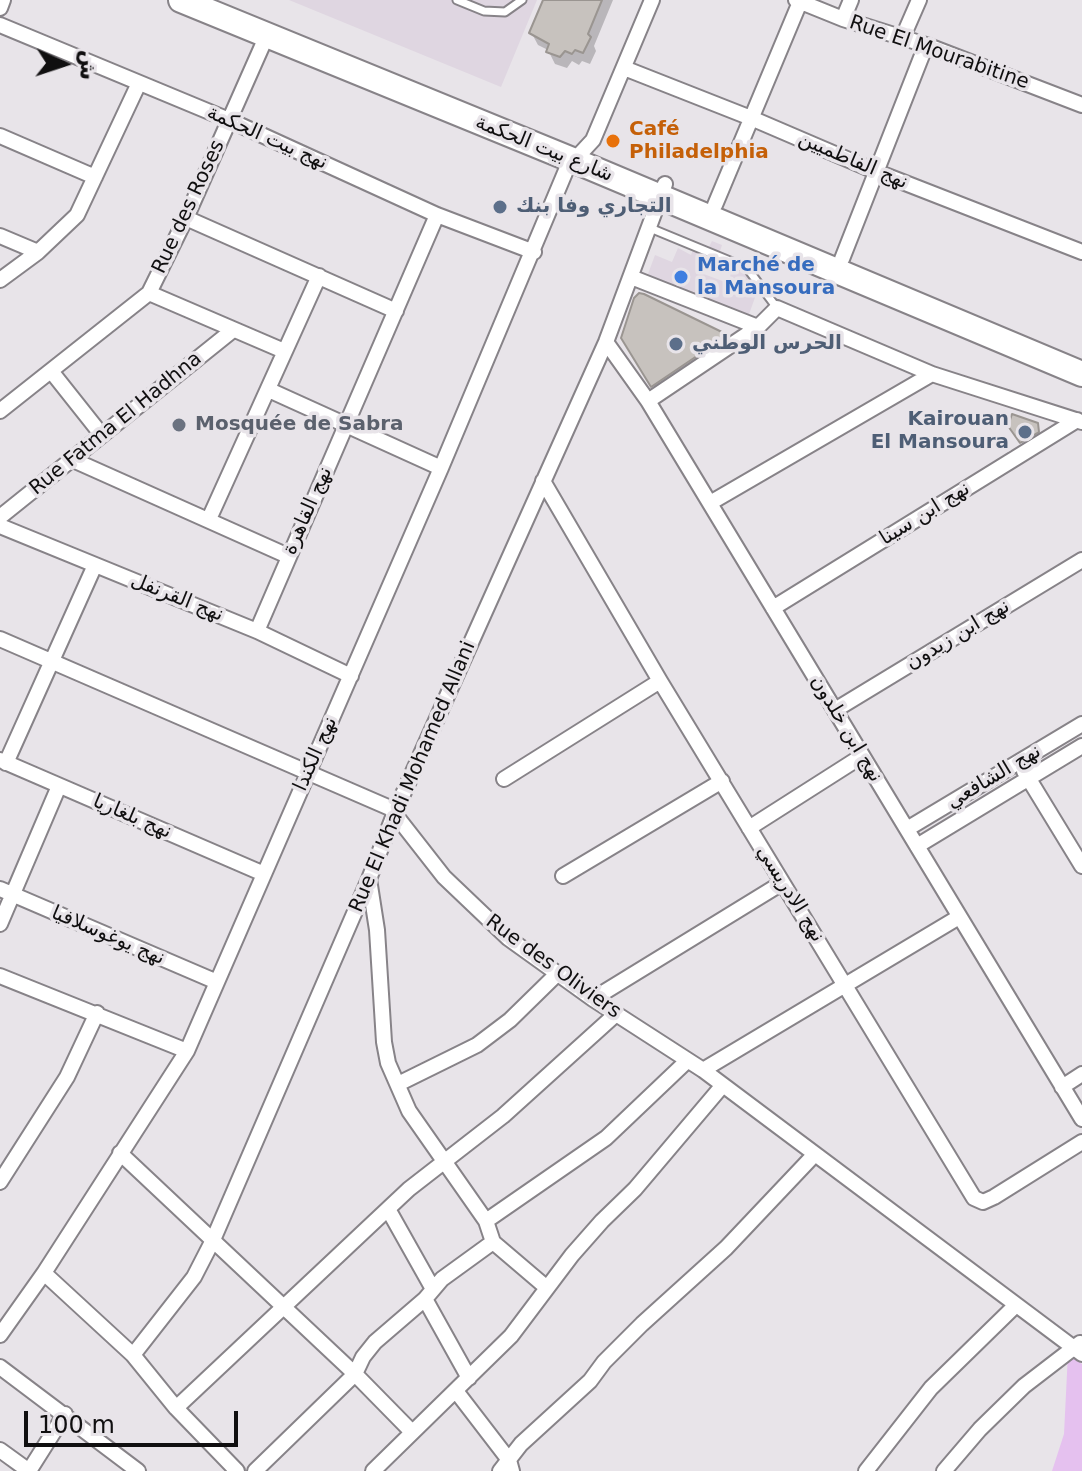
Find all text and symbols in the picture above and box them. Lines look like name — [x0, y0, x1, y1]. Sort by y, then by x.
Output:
street label: Rue El Mourabitine — [846, 11, 1032, 95]
north arrow — [24, 24, 104, 104]
text: ش — [75, 49, 102, 81]
street label: نهج بيت الحكمة — [203, 101, 331, 175]
street label: شارع بيت الحكمة — [472, 110, 616, 188]
place label: Café Philadelphia — [629, 118, 769, 165]
street label: نهج الفاطميين — [795, 127, 911, 195]
marker: Café Philadelphia — [604, 132, 622, 150]
street label: Rue des Roses — [148, 136, 230, 278]
place label: التجاري وفا بنك — [516, 195, 672, 219]
marker: التجاري وفا بنك — [491, 198, 509, 216]
place label: Marché de la Mansoura — [697, 254, 835, 301]
marker: Marché de la Mansoura — [672, 268, 690, 286]
place label: الحرس الوطني — [692, 332, 842, 356]
marker: الحرس الوطني — [667, 335, 685, 353]
street label: Rue Fatma El Hadhna — [25, 347, 207, 501]
place label: Kairouan El Mansoura — [871, 408, 1009, 455]
place label: Mosquée de Sabra — [195, 413, 404, 437]
marker: Mosquée de Sabra — [170, 416, 188, 434]
marker: Kairouan El Mansoura — [1016, 423, 1034, 441]
street label: نهج القاهرة — [278, 463, 338, 559]
street label: نهج ابن سينا — [876, 477, 974, 551]
street label: نهج القرنفل — [127, 569, 227, 627]
street label: نهج ابن زيدون — [902, 595, 1014, 675]
street label: Rue El Khadi Mohamed Allani — [345, 638, 481, 916]
street label: نهج ابن خلدون — [805, 671, 887, 787]
street label: نهج الكندا — [289, 713, 343, 795]
street label: نهج الشافعي — [943, 740, 1045, 814]
street label: نهج بلغاريا — [89, 790, 175, 844]
street label: نهج الادريسي — [751, 841, 829, 947]
street label: نهج يوغوسلافيا — [48, 901, 168, 971]
street label: Rue des Oliviers — [481, 910, 625, 1024]
scale bar — [28, 1395, 242, 1445]
text: 100 m — [38, 1411, 115, 1439]

